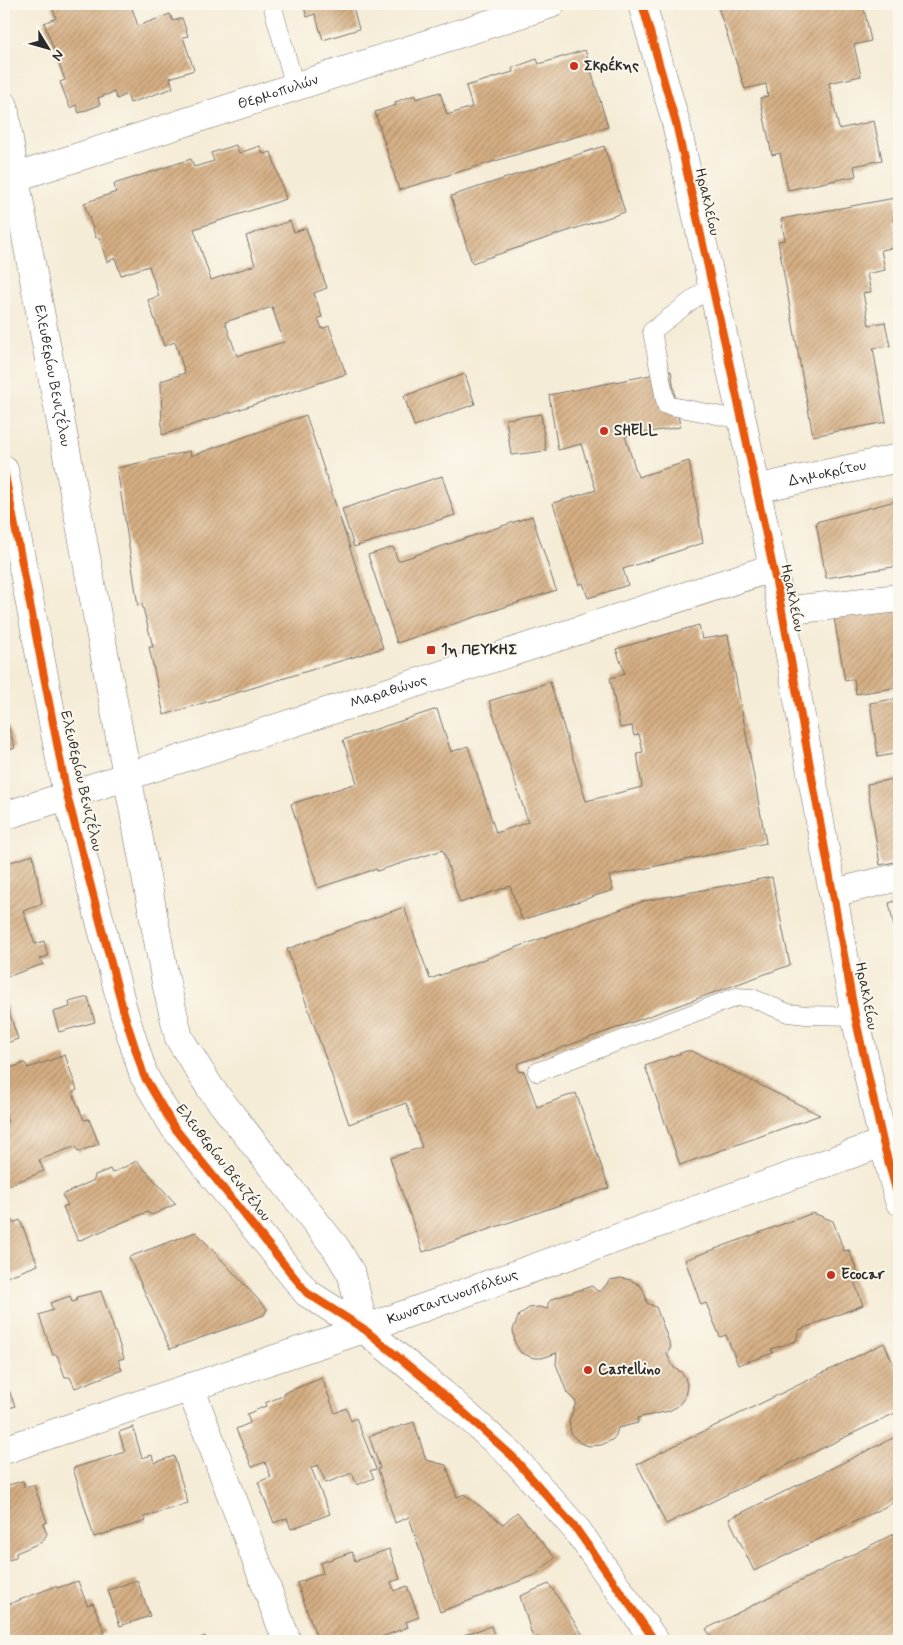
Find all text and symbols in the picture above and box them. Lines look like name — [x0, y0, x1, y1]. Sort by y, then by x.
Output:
north arrow — [22, 22, 72, 72]
text: N — [48, 46, 68, 64]
place label: Σκρέκης — [584, 55, 639, 76]
marker: Σκρέκης — [568, 60, 580, 72]
street label: Θερμοπυλών — [235, 70, 321, 115]
street label: Ηρακλείου — [690, 166, 725, 238]
street label: Ελευθερίου Βενιζέλου — [29, 303, 75, 449]
place label: SHELL — [614, 421, 658, 441]
marker: SHELL — [598, 425, 610, 437]
street label: Δημοκρίτου — [787, 455, 868, 492]
street label: Ηρακλείου — [775, 562, 809, 634]
place label: 1η ΠΕΥΚΗΣ — [441, 640, 517, 660]
marker: 1η ΠΕΥΚΗΣ — [425, 644, 437, 656]
street label: Μαραθώνος — [347, 670, 430, 714]
street label: Ελευθερίου Βενιζέλου — [55, 709, 107, 854]
street label: Ηρακλείου — [850, 960, 882, 1032]
street label: Ελευθερίου Βενιζέλου — [171, 1100, 275, 1226]
street label: Κωνσταντινουπόλεως — [384, 1264, 521, 1330]
place label: Ecocar — [841, 1265, 885, 1285]
marker: Ecocar — [825, 1269, 837, 1281]
place label: Castellino — [598, 1360, 661, 1380]
marker: Castellino — [582, 1364, 594, 1376]

